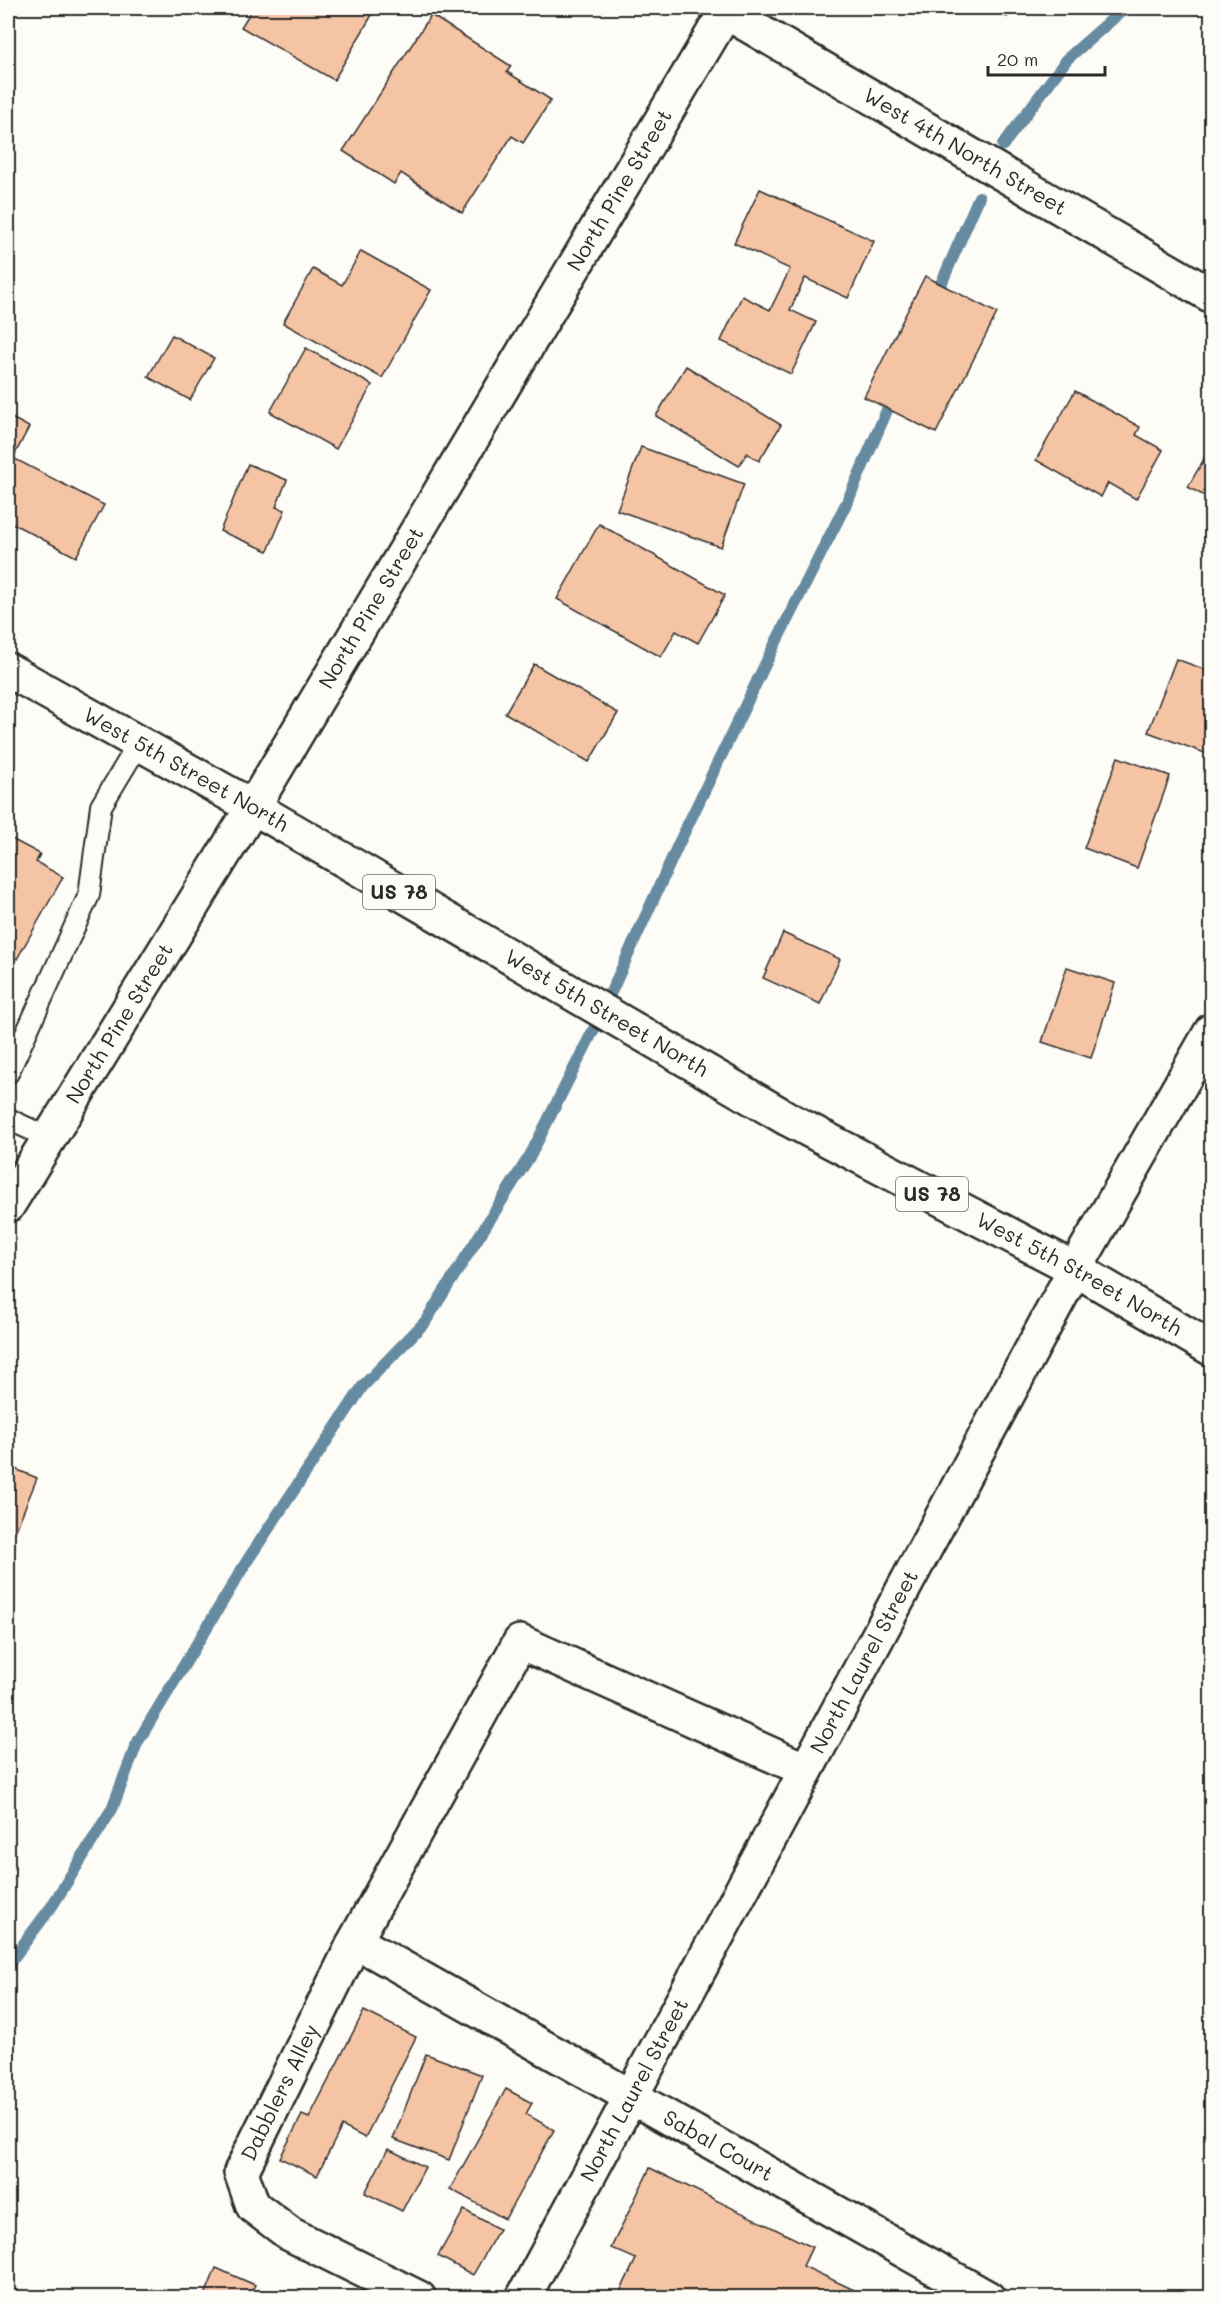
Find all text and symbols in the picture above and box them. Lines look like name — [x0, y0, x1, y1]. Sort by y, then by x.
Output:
scale bar — [988, 39, 1105, 77]
text: 20 m — [997, 47, 1038, 71]
street label: West 4th North Street — [859, 81, 1072, 220]
street label: North Pine Street — [560, 103, 677, 275]
street label: North Pine Street — [311, 521, 429, 693]
street label: West 5th Street North — [79, 700, 294, 837]
road number: US 78 — [363, 875, 435, 909]
street label: North Pine Street — [59, 937, 178, 1108]
street label: West 5th Street North — [501, 942, 714, 1082]
road number: US 78 — [896, 1177, 968, 1211]
street label: West 5th Street North — [973, 1205, 1188, 1341]
street label: North Laurel Street — [803, 1565, 923, 1758]
street label: North Laurel Street — [573, 1993, 693, 2186]
street label: Dabblers Alley — [234, 2019, 324, 2165]
street label: Sabal Court — [659, 2103, 779, 2186]

